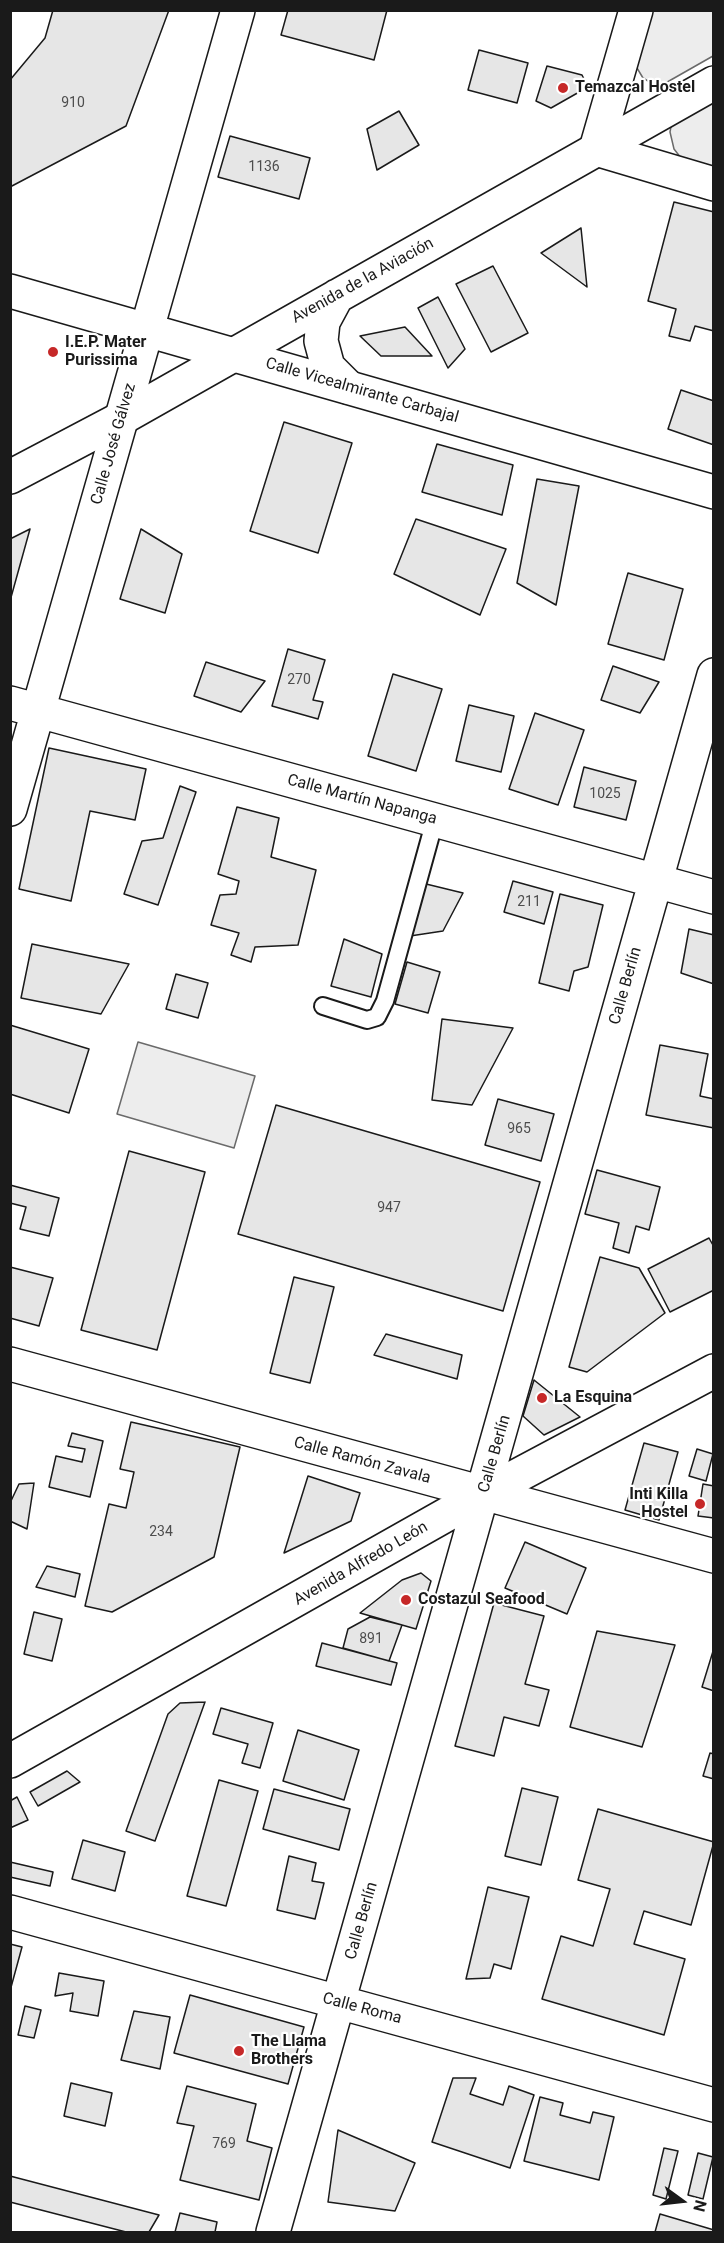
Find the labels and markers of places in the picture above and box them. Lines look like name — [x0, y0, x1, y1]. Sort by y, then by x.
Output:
place label: Temazcal Hostel — [575, 78, 695, 98]
marker: Temazcal Hostel — [556, 81, 570, 95]
place label: I.E.P. Mater Purissima — [65, 333, 146, 371]
marker: I.E.P. Mater Purissima — [46, 345, 60, 359]
place label: La Esquina — [554, 1388, 632, 1408]
marker: La Esquina — [535, 1391, 549, 1405]
place label: Inti Killa Hostel — [629, 1485, 688, 1523]
marker: Inti Killa Hostel — [693, 1497, 707, 1511]
place label: Costazul Seafood — [418, 1590, 545, 1610]
marker: Costazul Seafood — [399, 1593, 413, 1607]
place label: The Llama Brothers — [251, 2032, 326, 2070]
marker: The Llama Brothers — [232, 2044, 246, 2058]

